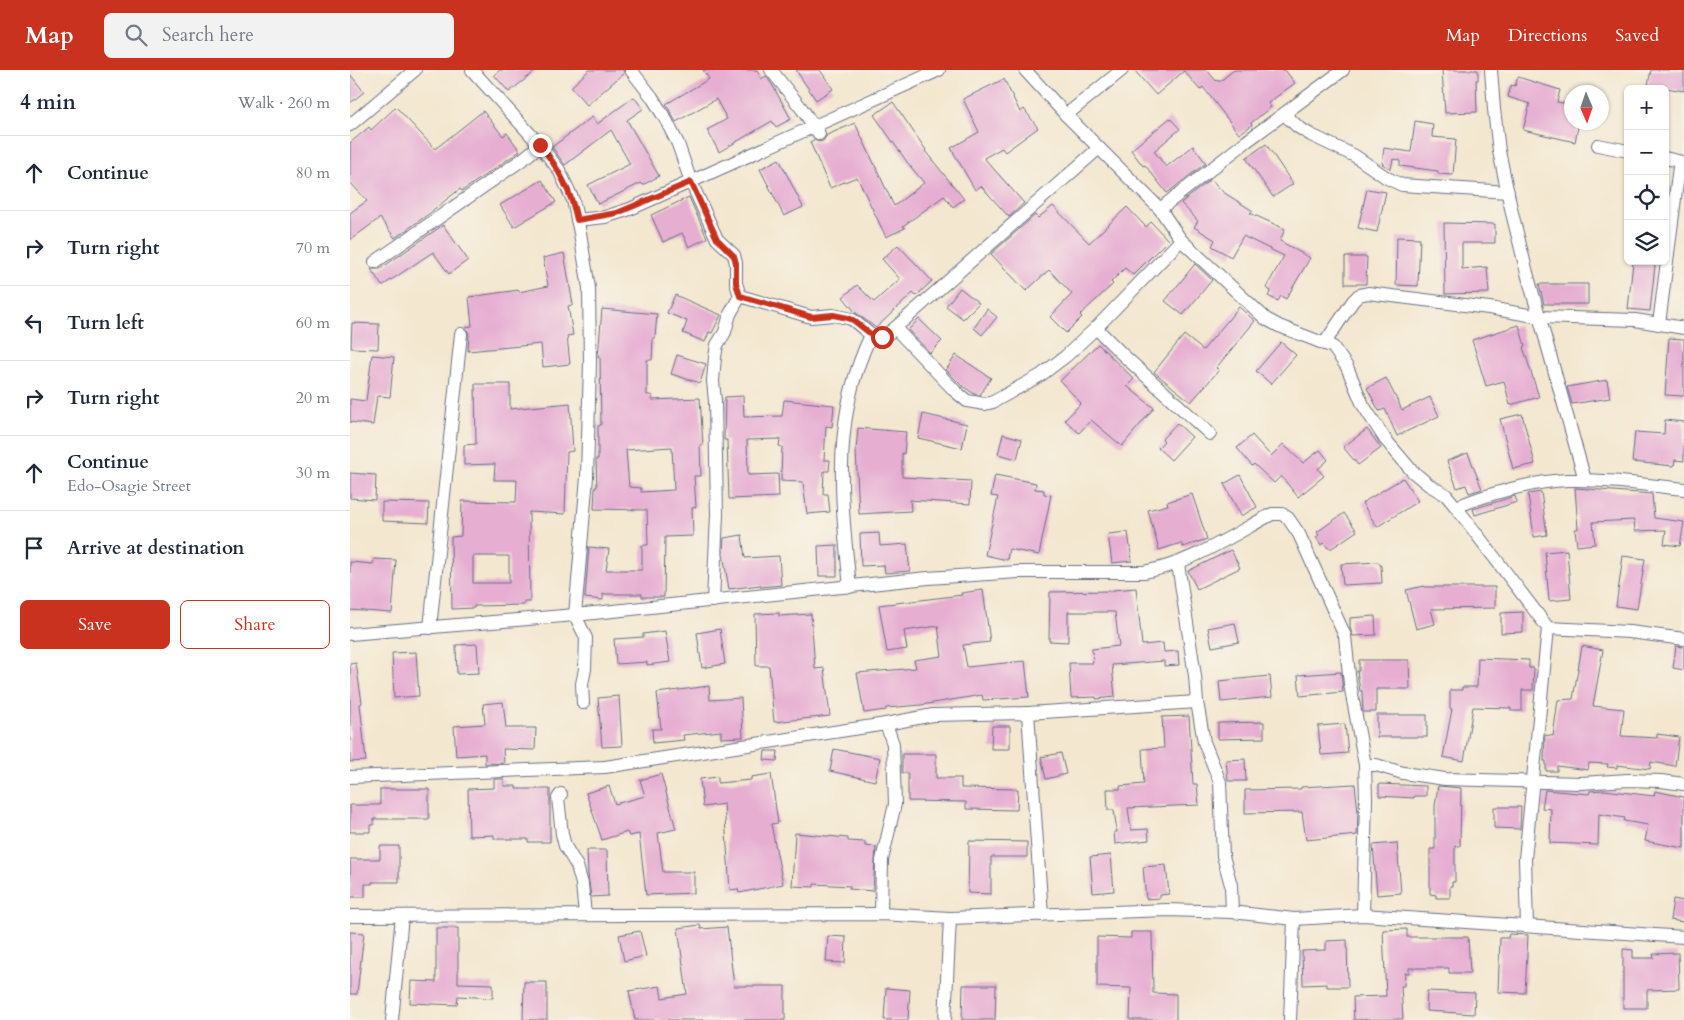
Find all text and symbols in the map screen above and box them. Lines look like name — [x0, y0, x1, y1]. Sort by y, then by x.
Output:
search box — [104, 13, 454, 58]
text: Map — [25, 19, 74, 52]
icon: search — [122, 21, 150, 49]
text: Search here — [162, 22, 254, 48]
text: Map — [1446, 23, 1480, 48]
text: Directions — [1508, 23, 1587, 48]
text: Saved — [1615, 23, 1659, 48]
north arrow — [1564, 85, 1609, 130]
map controls — [1624, 85, 1669, 265]
button: + — [1624, 85, 1669, 130]
text: 4 min — [20, 88, 76, 117]
text: Walk · 260 m — [238, 92, 330, 114]
button: − — [1624, 130, 1669, 175]
route end — [529, 134, 552, 157]
icon: ahead — [20, 159, 48, 187]
text: Continue — [67, 160, 149, 186]
text: 80 m — [296, 162, 330, 184]
button: locate — [1624, 175, 1669, 220]
button: layers — [1624, 220, 1669, 265]
icon: right — [20, 234, 48, 262]
text: Turn right — [67, 235, 159, 261]
text: 70 m — [296, 237, 330, 259]
icon: left — [20, 309, 48, 337]
text: Turn left — [67, 310, 144, 336]
text: 60 m — [296, 312, 330, 334]
route start — [871, 326, 894, 349]
icon: right — [20, 384, 48, 412]
text: Turn right — [67, 385, 159, 411]
text: 20 m — [296, 387, 330, 409]
text: Continue — [67, 449, 149, 475]
icon: ahead — [20, 459, 48, 487]
text: 30 m — [296, 462, 330, 484]
text: Edo-Osagie Street — [67, 475, 191, 497]
icon: arrive — [20, 534, 48, 562]
text: Arrive at destination — [67, 535, 244, 561]
button: Save — [20, 600, 170, 649]
button: Share — [180, 600, 330, 649]

